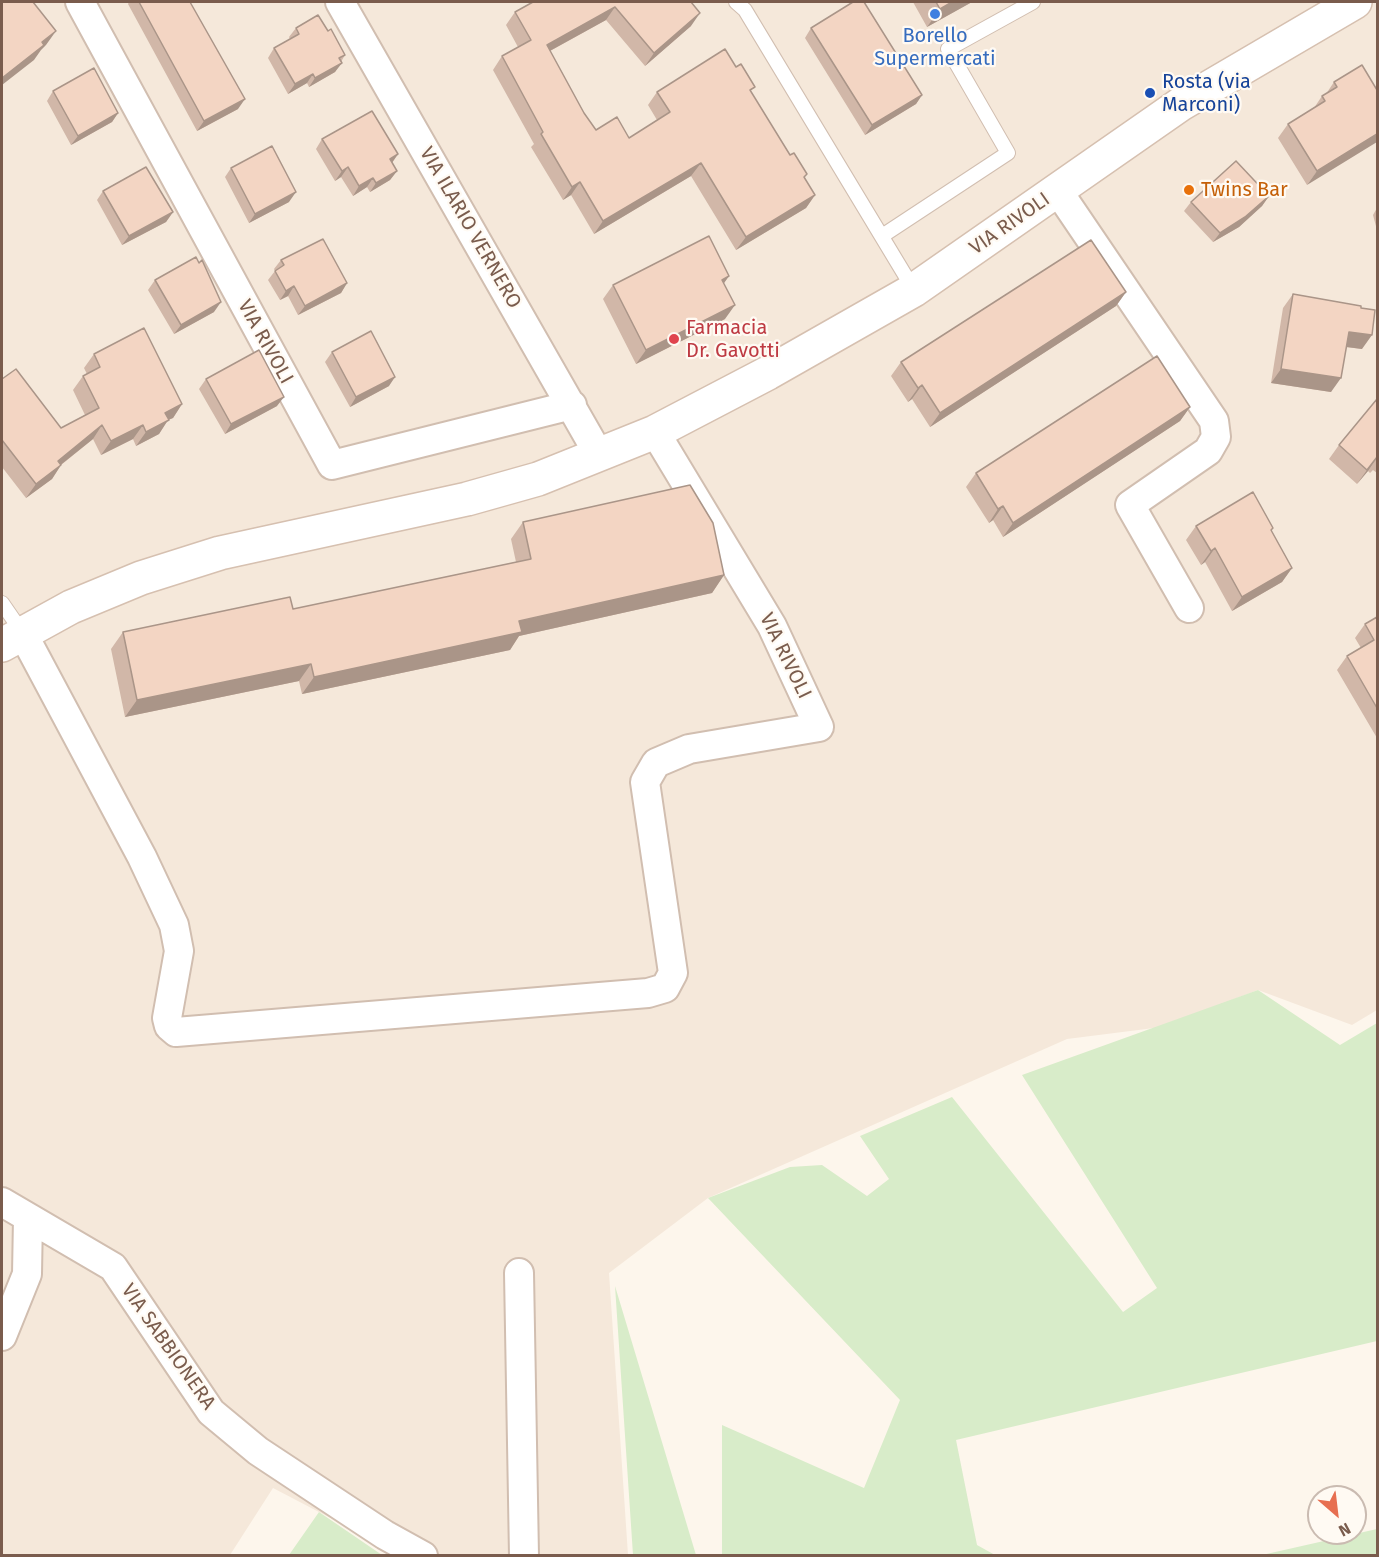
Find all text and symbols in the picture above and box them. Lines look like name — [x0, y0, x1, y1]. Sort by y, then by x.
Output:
marker: Borello Supermercati — [928, 7, 942, 21]
place label: Borello Supermercati — [874, 24, 996, 71]
place label: Rosta (via Marconi) — [1162, 70, 1251, 117]
marker: Rosta (via Marconi) — [1143, 86, 1157, 100]
street label: VIA ILARIO VERNERO — [414, 143, 526, 313]
place label: Twins Bar — [1201, 178, 1288, 202]
marker: Twins Bar — [1182, 183, 1196, 197]
street label: VIA RIVOLI — [965, 188, 1055, 260]
street label: VIA RIVOLI — [232, 296, 298, 388]
place label: Farmacia Dr. Gavotti — [686, 316, 780, 363]
marker: Farmacia Dr. Gavotti — [667, 332, 681, 346]
street label: VIA RIVOLI — [754, 609, 816, 703]
street label: VIA SABBIONERA — [116, 1279, 220, 1415]
north arrow — [1307, 1485, 1367, 1545]
text: N — [1336, 1519, 1354, 1540]

